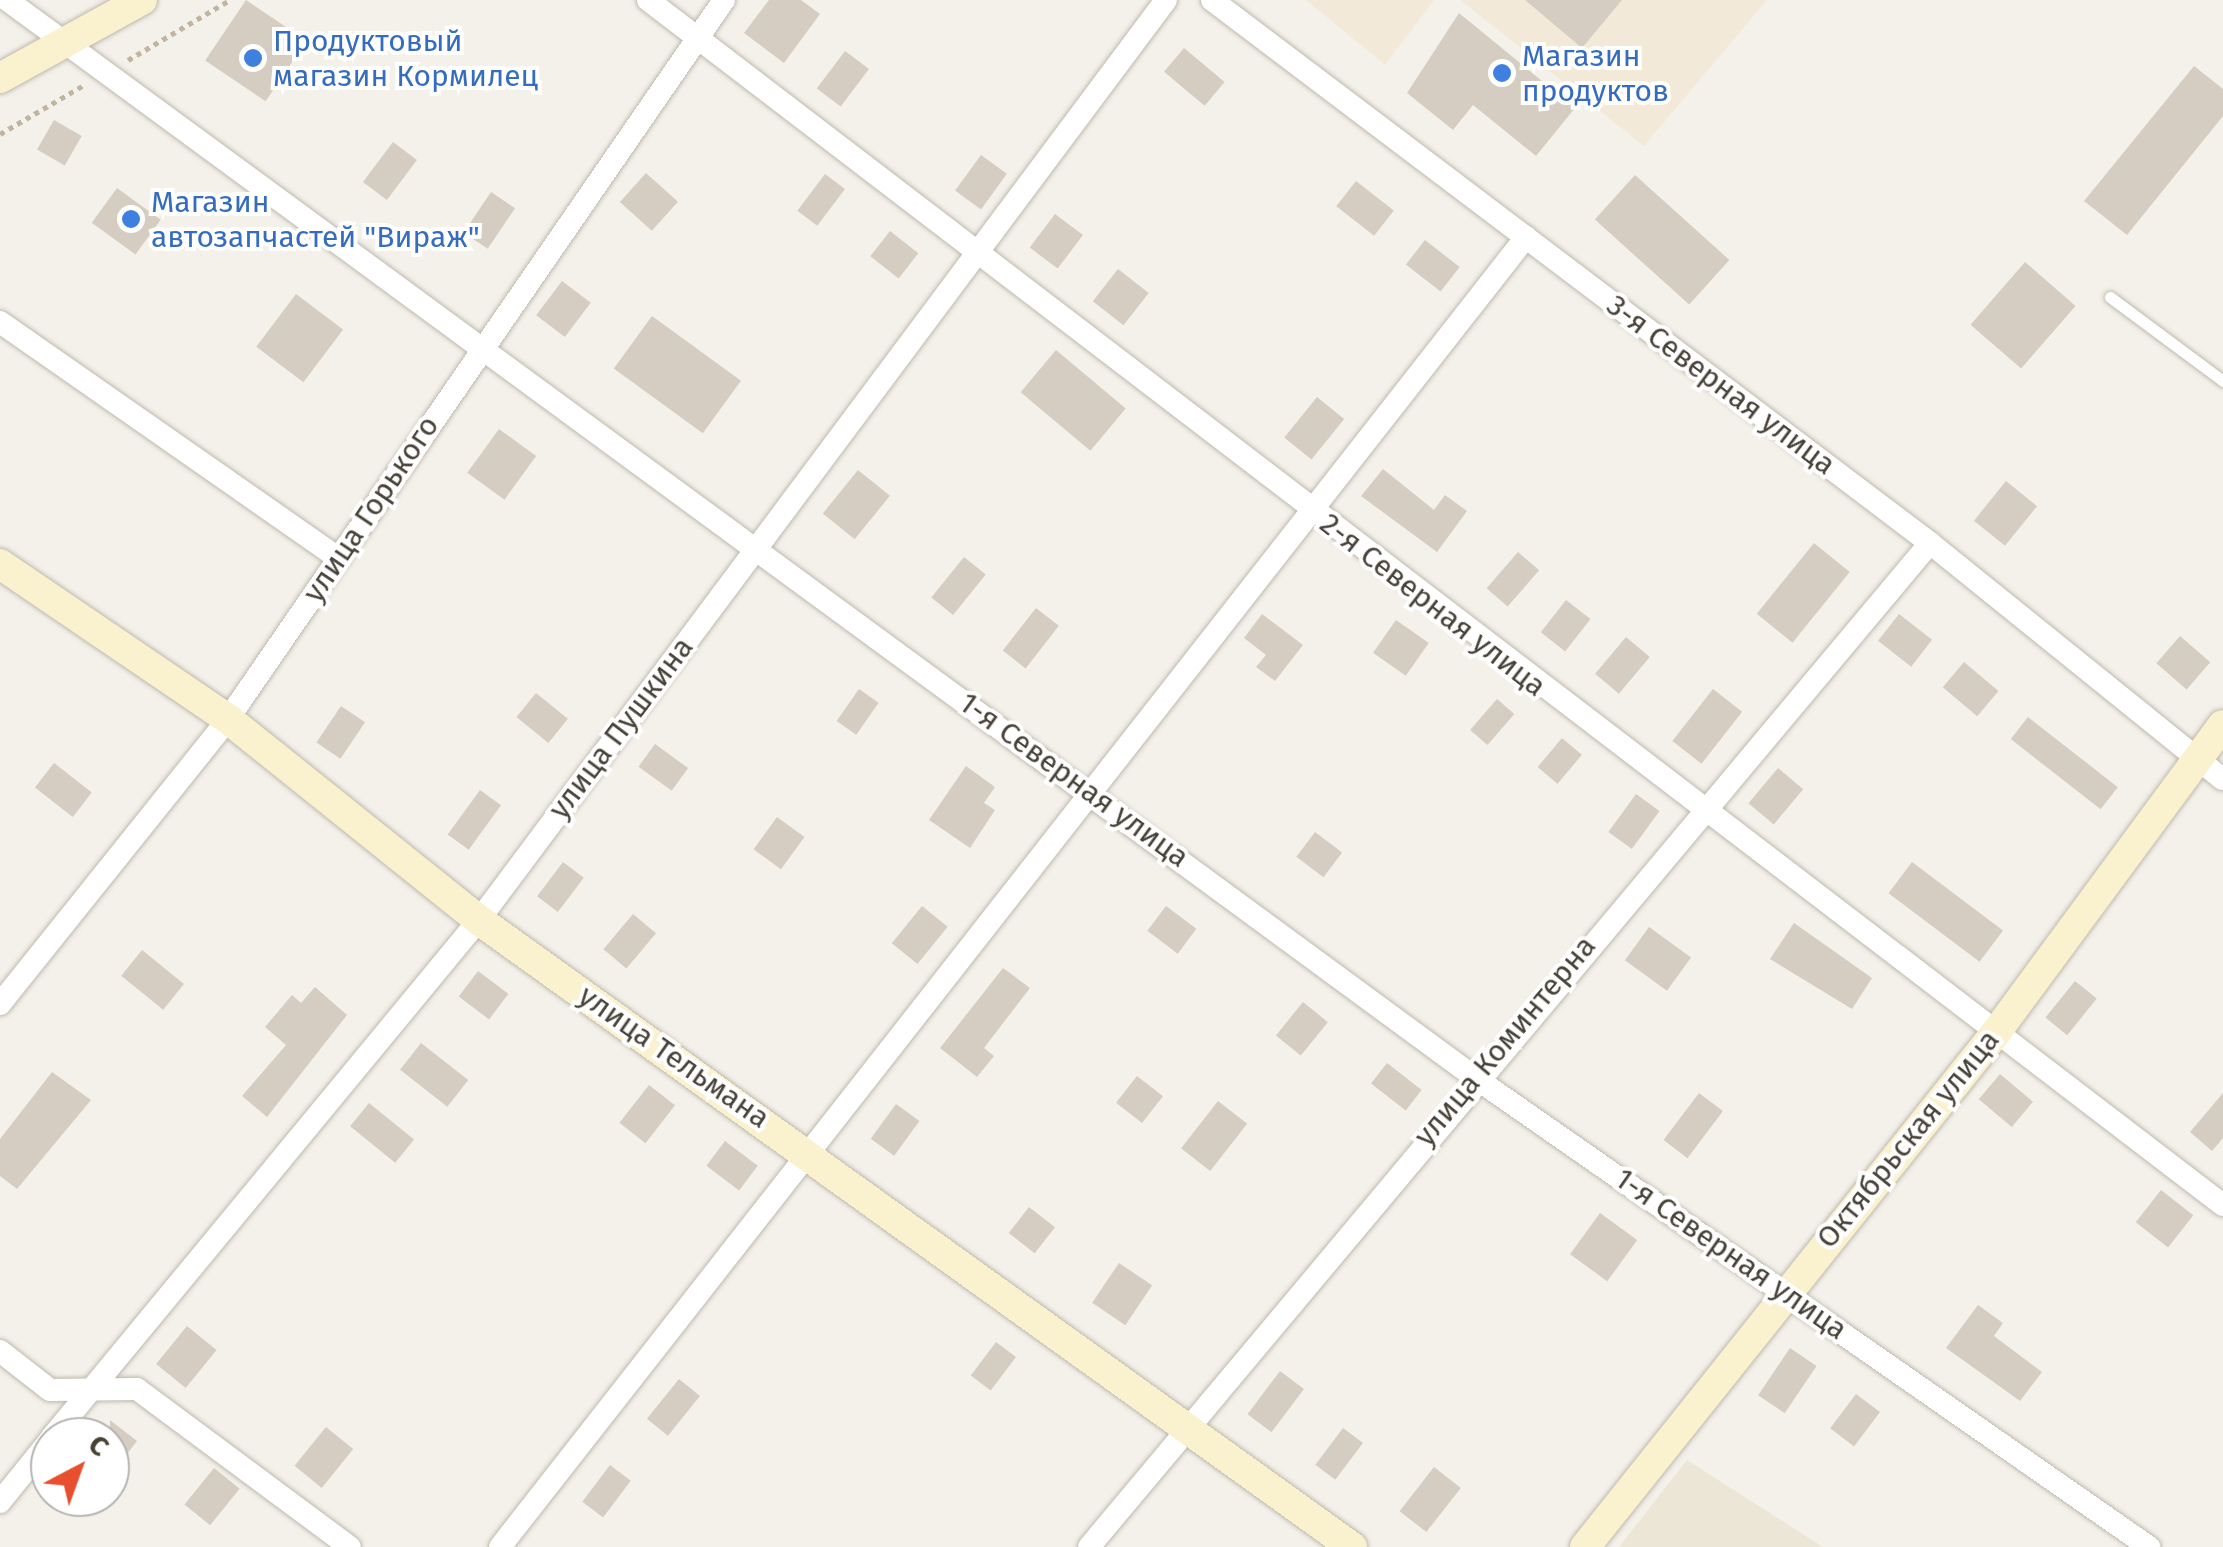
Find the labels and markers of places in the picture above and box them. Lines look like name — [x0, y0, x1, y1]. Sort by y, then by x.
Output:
place label: Продуктовый магазин Кормилец — [273, 23, 538, 94]
place label: Магазин продуктов — [1522, 38, 1669, 108]
marker: Продуктовый магазин Кормилец — [242, 47, 264, 69]
marker: Магазин продуктов — [1491, 62, 1513, 84]
place label: Магазин автозапчастей "Вираж" — [151, 184, 480, 254]
marker: Магазин автозапчастей "Вираж" — [120, 208, 142, 230]

